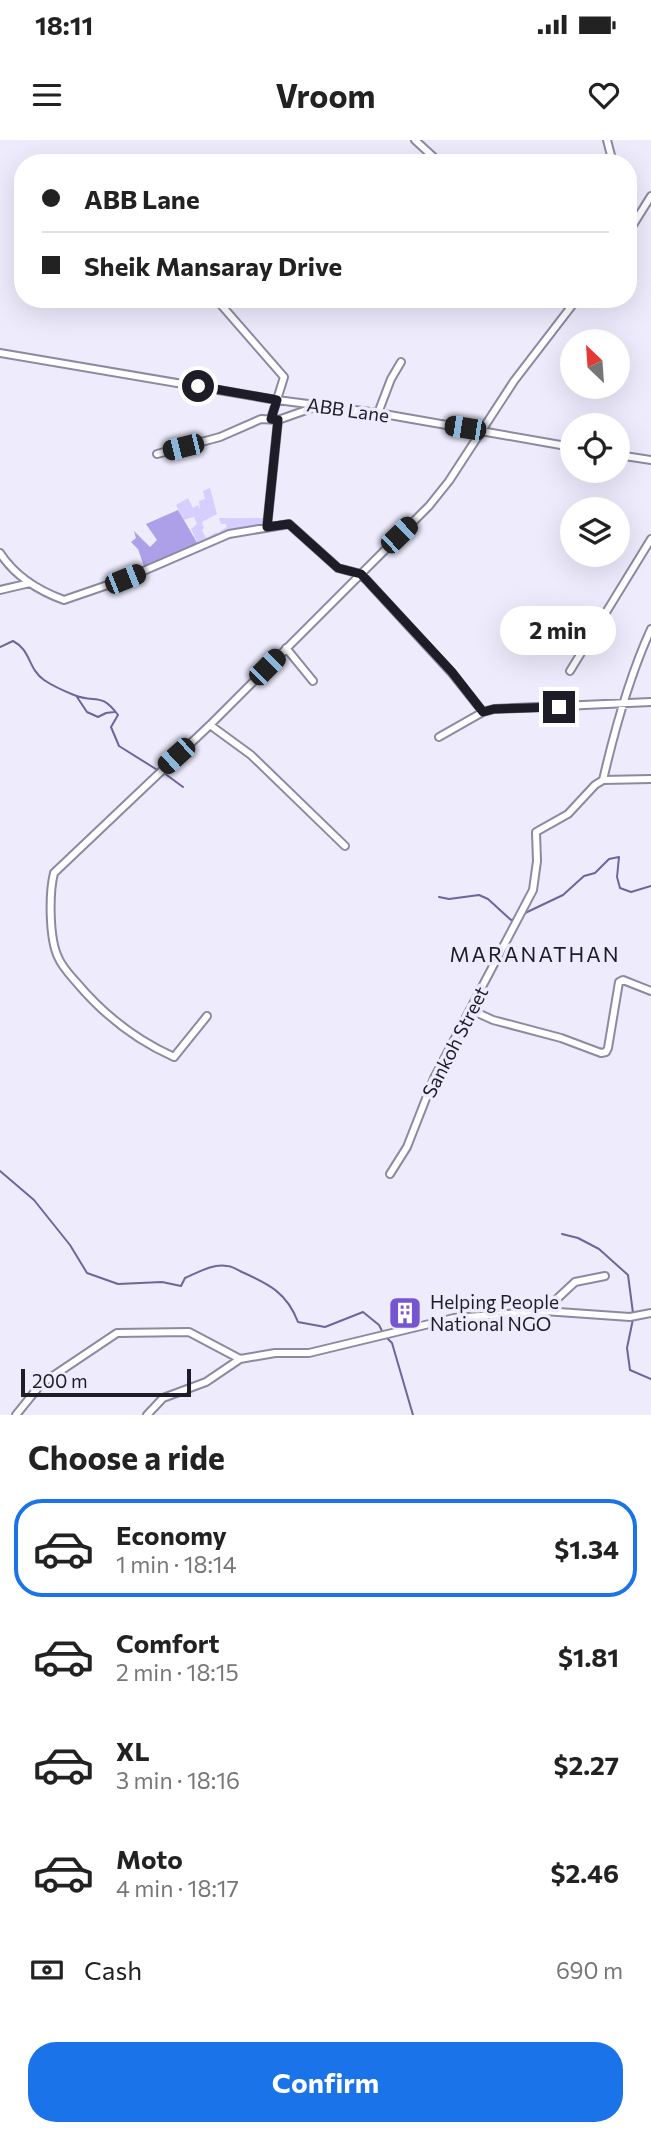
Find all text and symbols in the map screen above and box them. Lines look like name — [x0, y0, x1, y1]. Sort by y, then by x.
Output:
text: 18:11 — [35, 9, 93, 40]
text: Vroom — [275, 75, 376, 115]
icon: menu — [28, 76, 66, 114]
icon: heart — [585, 76, 623, 114]
text: ABB Lane — [84, 183, 200, 214]
text: Sheik Mansaray Drive — [84, 250, 342, 281]
north arrow — [560, 329, 630, 399]
map controls — [560, 329, 630, 567]
route start — [182, 370, 214, 402]
street label: ABB Lane — [305, 392, 391, 427]
button: locate — [560, 413, 630, 483]
car — [443, 414, 488, 442]
car — [161, 432, 206, 462]
button: layers — [560, 497, 630, 567]
car — [377, 513, 422, 557]
car — [102, 561, 149, 597]
callout: 2 min — [501, 606, 617, 654]
text: 2 min — [529, 616, 587, 644]
car — [245, 645, 290, 689]
route end — [543, 691, 575, 723]
car — [154, 734, 199, 778]
district label: MARANATHAN — [449, 941, 621, 966]
street label: Sankoh Street — [417, 982, 492, 1101]
place label: Helping People National NGO — [430, 1290, 559, 1335]
building icon: Helping People National NGO — [386, 1294, 424, 1332]
scale bar — [21, 1366, 191, 1398]
text: 200 m — [32, 1369, 88, 1392]
text: Choose a ride — [28, 1437, 225, 1477]
icon: car — [32, 1517, 95, 1580]
text: Economy — [116, 1519, 227, 1550]
text: $1.34 — [554, 1533, 619, 1564]
text: 1 min · 18:14 — [116, 1550, 236, 1578]
icon: car — [32, 1625, 95, 1688]
text: Comfort — [116, 1627, 219, 1658]
text: $1.81 — [558, 1641, 619, 1672]
text: 2 min · 18:15 — [116, 1658, 239, 1686]
icon: car — [32, 1733, 95, 1796]
text: XL — [116, 1735, 150, 1766]
text: $2.27 — [553, 1749, 619, 1780]
text: 3 min · 18:16 — [116, 1766, 240, 1794]
icon: car — [32, 1841, 95, 1904]
text: Moto — [116, 1843, 183, 1874]
text: $2.46 — [551, 1857, 619, 1888]
text: 4 min · 18:17 — [116, 1874, 239, 1902]
icon: cash — [28, 1951, 66, 1989]
text: Cash — [84, 1954, 142, 1985]
text: 690 m — [556, 1956, 623, 1984]
button: Confirm — [28, 2042, 623, 2122]

